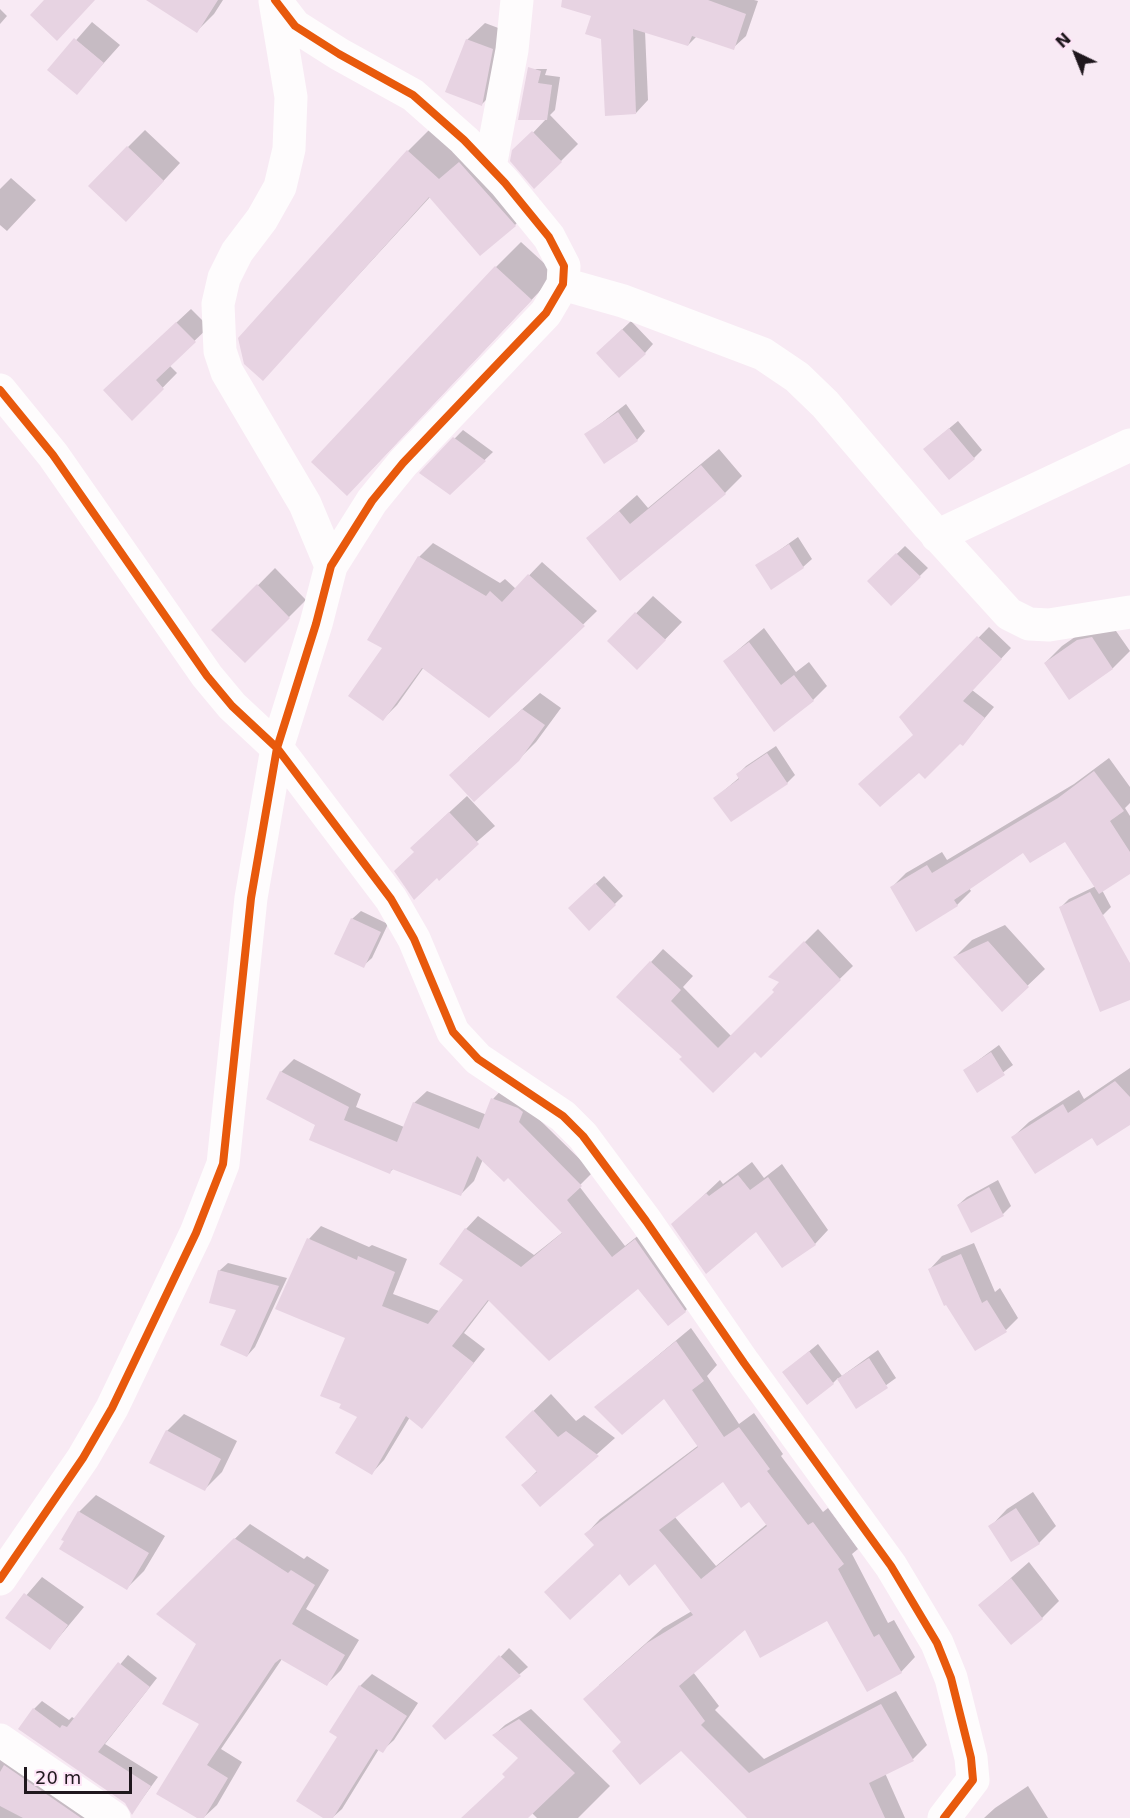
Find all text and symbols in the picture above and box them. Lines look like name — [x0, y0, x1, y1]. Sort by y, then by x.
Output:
north arrow — [1046, 24, 1106, 84]
text: N — [1052, 29, 1075, 52]
scale bar — [27, 1755, 135, 1793]
text: 20 m — [35, 1767, 81, 1788]

